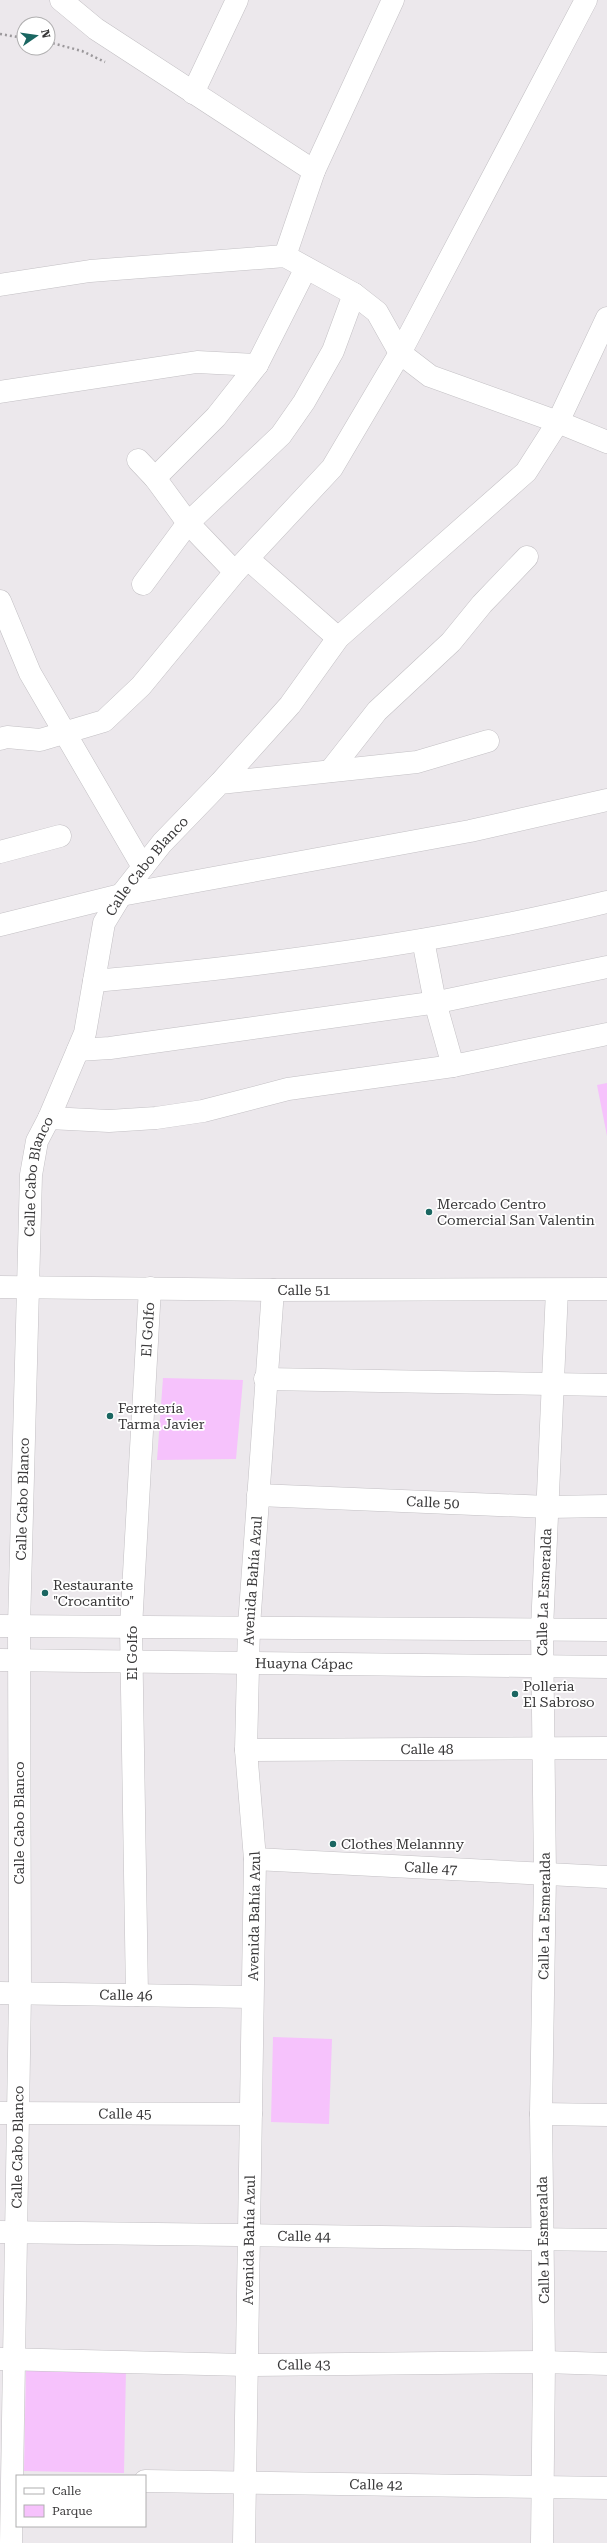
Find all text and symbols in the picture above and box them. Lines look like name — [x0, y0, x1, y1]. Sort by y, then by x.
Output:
north arrow — [16, 16, 56, 56]
text: N — [38, 28, 53, 40]
street label: Calle Cabo Blanco — [102, 813, 191, 919]
street label: Calle Cabo Blanco — [21, 1114, 56, 1237]
place label: Mercado Centro Comercial San Valentin — [437, 1196, 595, 1228]
marker: Mercado Centro Comercial San Valentin — [424, 1207, 434, 1217]
street label: Calle 51 — [277, 1282, 331, 1298]
street label: El Golfo — [138, 1302, 157, 1357]
place label: Ferretería Tarma Javier — [118, 1400, 205, 1432]
marker: Ferretería Tarma Javier — [105, 1411, 115, 1421]
street label: Calle Cabo Blanco — [13, 1437, 32, 1561]
street label: Calle 50 — [406, 1493, 460, 1511]
street label: Avenida Bahía Azul — [241, 1515, 265, 1646]
street label: Calle La Esmeralda — [534, 1527, 554, 1656]
place label: Restaurante "Crocantito" — [53, 1577, 134, 1609]
marker: Restaurante "Crocantito" — [40, 1588, 50, 1598]
street label: El Golfo — [124, 1626, 140, 1680]
street label: Huayna Cápac — [255, 1655, 353, 1672]
place label: Polleria El Sabroso — [523, 1678, 595, 1710]
marker: Polleria El Sabroso — [510, 1689, 520, 1699]
street label: Calle 48 — [400, 1741, 454, 1757]
street label: Calle Cabo Blanco — [11, 1761, 27, 1885]
place label: Clothes Melannny — [341, 1836, 465, 1852]
marker: Clothes Melannny — [328, 1839, 338, 1849]
street label: Avenida Bahía Azul — [245, 1850, 263, 1981]
street label: Calle La Esmeralda — [535, 1852, 553, 1980]
street label: Calle 47 — [404, 1859, 458, 1877]
street label: Calle 46 — [99, 1987, 153, 2003]
street label: Calle Cabo Blanco — [8, 2085, 26, 2209]
street label: Calle 45 — [98, 2105, 152, 2122]
street label: Avenida Bahía Azul — [240, 2174, 258, 2305]
street label: Calle La Esmeralda — [534, 2176, 552, 2304]
street label: Calle 44 — [277, 2228, 331, 2244]
street label: Calle 43 — [277, 2356, 331, 2373]
legend — [16, 2475, 146, 2527]
street label: Calle 42 — [349, 2476, 403, 2493]
text: Calle — [52, 2484, 82, 2498]
text: Parque — [52, 2504, 93, 2518]

